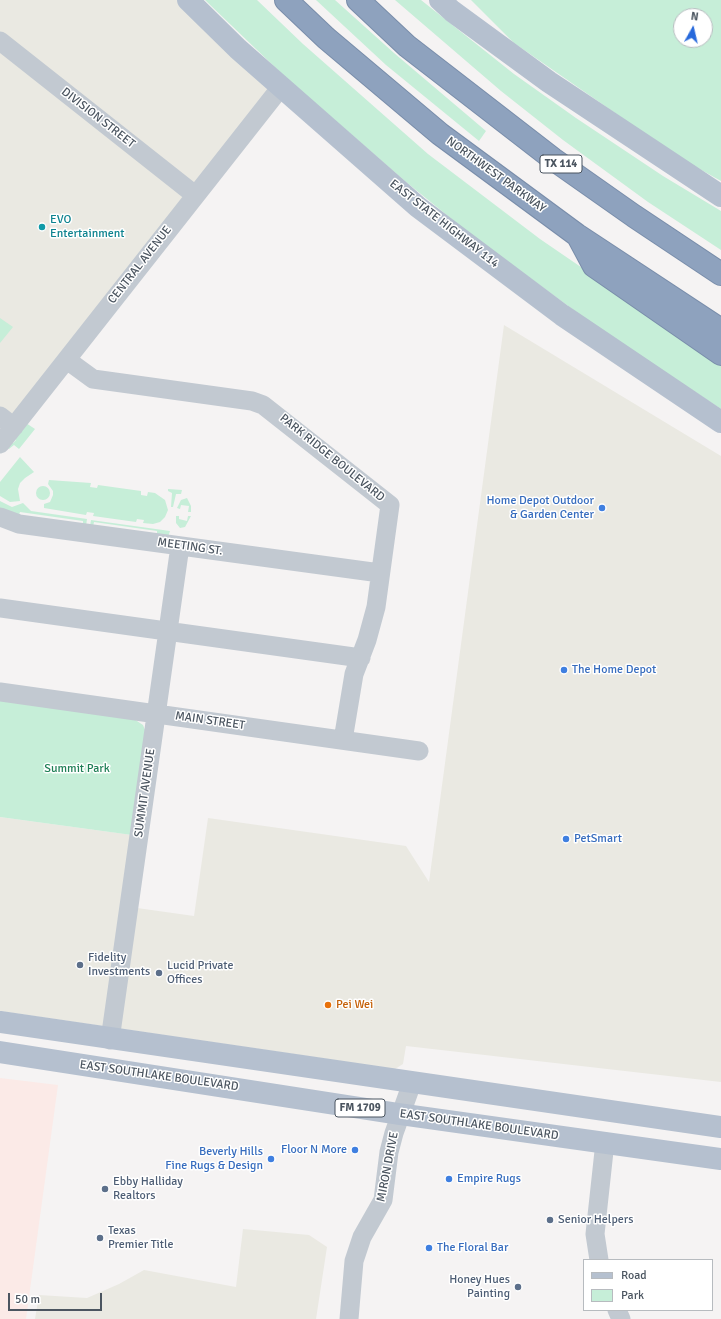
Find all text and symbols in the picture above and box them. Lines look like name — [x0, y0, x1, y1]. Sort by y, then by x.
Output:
north arrow — [673, 8, 713, 48]
text: N — [690, 10, 699, 24]
street label: DIVISION STREET — [58, 85, 138, 151]
street label: NORTHWEST PARKWAY — [443, 134, 549, 216]
road number: TX 114 — [540, 155, 582, 173]
street label: EAST STATE HIGHWAY 114 — [387, 177, 501, 271]
place label: EVO Entertainment — [50, 213, 125, 241]
marker: EVO Entertainment — [37, 222, 47, 232]
street label: CENTRAL AVENUE — [105, 223, 175, 307]
street label: PARK RIDGE BOULEVARD — [277, 411, 387, 505]
place label: Home Depot Outdoor & Garden Center — [486, 494, 594, 522]
marker: Home Depot Outdoor & Garden Center — [597, 503, 607, 513]
street label: MEETING ST. — [157, 535, 223, 559]
place label: The Home Depot — [572, 663, 656, 677]
marker: The Home Depot — [559, 665, 569, 675]
street label: MAIN STREET — [174, 709, 246, 733]
street label: SUMMIT AVENUE — [132, 748, 158, 838]
park label: Summit Park — [44, 762, 110, 776]
place label: PetSmart — [574, 832, 622, 846]
marker: PetSmart — [561, 834, 571, 844]
place label: Fidelity Investments — [88, 951, 150, 979]
place label: Lucid Private Offices — [167, 959, 233, 987]
marker: Fidelity Investments — [75, 960, 85, 970]
marker: Lucid Private Offices — [154, 968, 164, 978]
place label: Pei Wei — [336, 998, 373, 1012]
marker: Pei Wei — [323, 1000, 333, 1010]
street label: EAST SOUTHLAKE BOULEVARD — [79, 1058, 239, 1094]
road number: FM 1709 — [335, 1099, 385, 1117]
street label: EAST SOUTHLAKE BOULEVARD — [399, 1107, 559, 1143]
street label: MIRON DRIVE — [374, 1131, 402, 1203]
place label: Floor N More — [281, 1143, 347, 1157]
place label: Beverly Hills Fine Rugs & Design — [165, 1145, 263, 1173]
marker: Floor N More — [350, 1145, 360, 1155]
marker: Beverly Hills Fine Rugs & Design — [266, 1154, 276, 1164]
place label: Empire Rugs — [457, 1172, 521, 1186]
marker: Empire Rugs — [444, 1174, 454, 1184]
place label: Ebby Halliday Realtors — [113, 1175, 183, 1203]
marker: Ebby Halliday Realtors — [100, 1184, 110, 1194]
place label: Senior Helpers — [558, 1213, 633, 1227]
marker: Senior Helpers — [545, 1215, 555, 1225]
place label: Texas Premier Title — [108, 1224, 173, 1252]
marker: Texas Premier Title — [95, 1233, 105, 1243]
place label: The Floral Bar — [437, 1241, 508, 1255]
marker: The Floral Bar — [424, 1243, 434, 1253]
legend — [583, 1259, 713, 1311]
text: Road — [621, 1268, 647, 1283]
place label: Honey Hues Painting — [449, 1273, 510, 1301]
marker: Honey Hues Painting — [513, 1282, 523, 1292]
scale bar — [10, 1285, 104, 1311]
text: Park — [621, 1288, 644, 1303]
text: 50 m — [15, 1292, 40, 1307]

